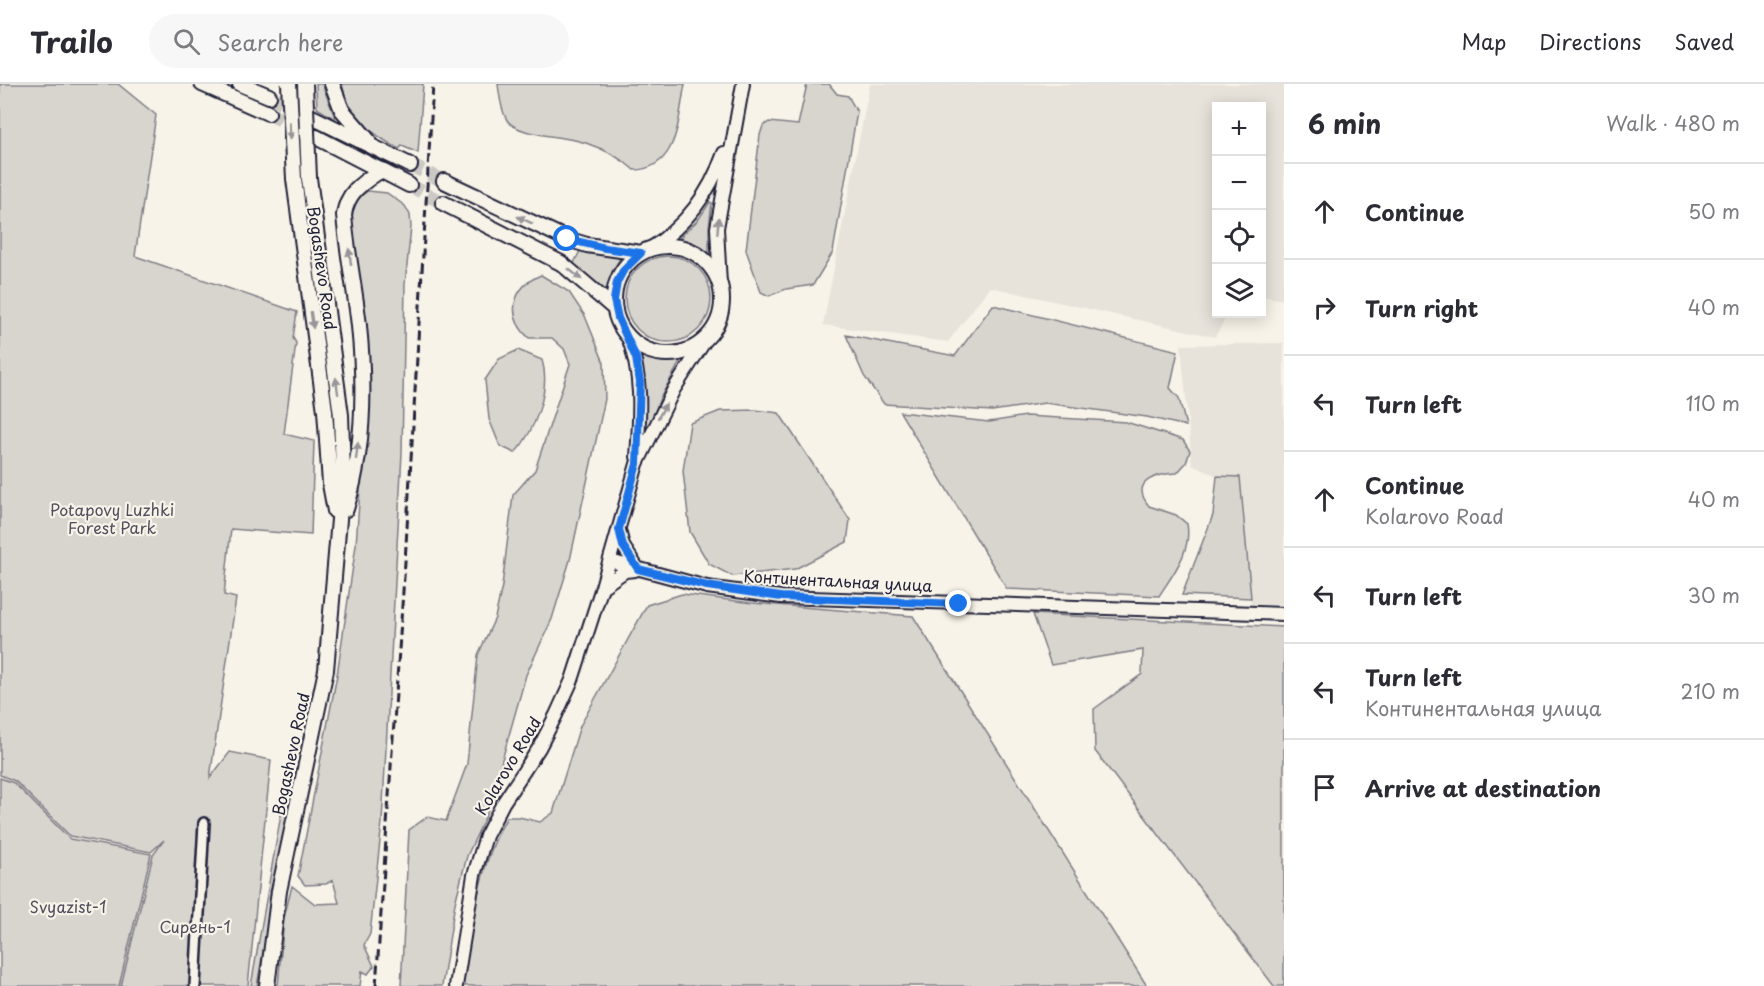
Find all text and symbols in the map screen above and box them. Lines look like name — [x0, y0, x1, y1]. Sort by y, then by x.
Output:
search box — [149, 14, 569, 68]
text: Trailo — [30, 20, 113, 63]
icon: search — [170, 25, 203, 58]
text: Search here — [218, 25, 343, 58]
text: Map — [1461, 25, 1506, 57]
text: Directions — [1539, 25, 1641, 57]
text: Saved — [1674, 25, 1734, 57]
map controls — [1212, 102, 1266, 318]
button: + — [1212, 102, 1266, 156]
text: 6 min — [1308, 104, 1381, 143]
text: Walk · 480 m — [1606, 108, 1740, 138]
one-way arrow — [285, 122, 294, 141]
button: − — [1212, 156, 1266, 210]
icon: ahead — [1308, 195, 1341, 228]
text: Continue — [1365, 195, 1464, 228]
text: 50 m — [1688, 196, 1740, 226]
street label: Bogashevo Road — [302, 204, 344, 331]
button: locate — [1212, 210, 1266, 264]
one-way arrow — [517, 215, 534, 224]
one-way arrow — [713, 216, 723, 235]
route start — [553, 225, 579, 251]
one-way arrow — [345, 248, 354, 267]
button: layers — [1212, 264, 1266, 318]
one-way arrow — [567, 267, 582, 280]
icon: right — [1308, 291, 1341, 324]
text: Turn right — [1365, 291, 1478, 324]
text: 40 m — [1688, 292, 1740, 322]
one-way arrow — [308, 311, 317, 330]
one-way arrow — [332, 376, 341, 395]
icon: left — [1308, 387, 1341, 420]
text: Turn left — [1365, 387, 1462, 420]
text: 110 m — [1686, 388, 1740, 418]
one-way arrow — [657, 402, 667, 419]
one-way arrow — [352, 442, 362, 461]
text: Continue — [1365, 468, 1464, 501]
icon: ahead — [1308, 483, 1341, 516]
text: 40 m — [1688, 484, 1740, 514]
park label: Potapovy Luzhki Forest Park — [50, 497, 174, 539]
text: Kolarovo Road — [1365, 501, 1504, 531]
street label: Континентальная улица — [743, 563, 933, 597]
icon: left — [1308, 579, 1341, 612]
text: Turn left — [1365, 579, 1462, 612]
text: 30 m — [1687, 580, 1740, 610]
route end — [945, 590, 971, 616]
text: Turn left — [1365, 660, 1462, 693]
icon: left — [1308, 675, 1341, 708]
text: 210 m — [1681, 676, 1740, 706]
street label: Bogashevo Road — [265, 690, 315, 817]
text: Континентальная улица — [1365, 693, 1601, 723]
street label: Kolarovo Road — [468, 712, 546, 819]
icon: arrive — [1308, 771, 1341, 804]
text: Arrive at destination — [1365, 771, 1601, 804]
park label: Svyazist-1 — [30, 894, 106, 918]
park label: Сирень-1 — [159, 914, 231, 938]

